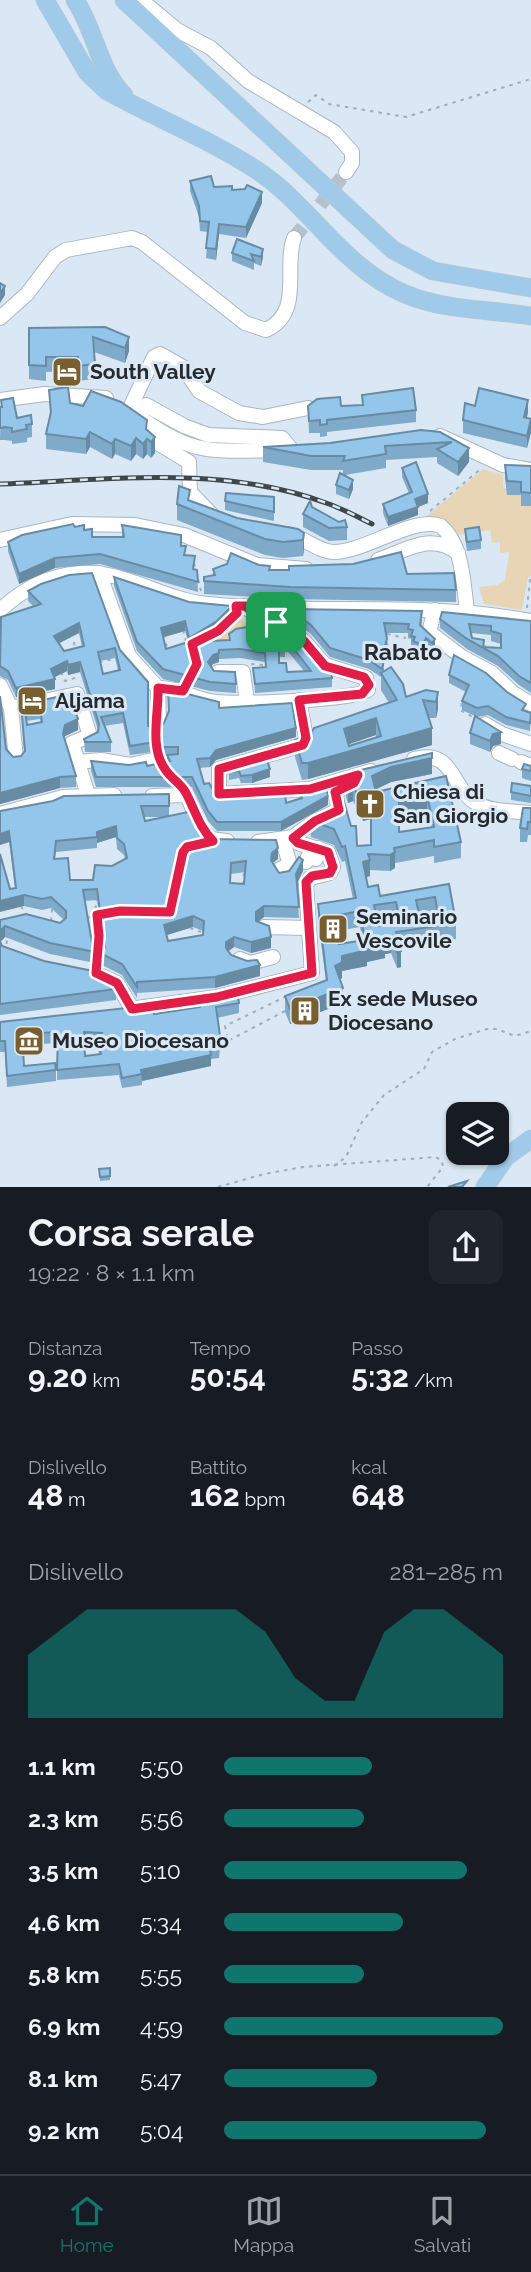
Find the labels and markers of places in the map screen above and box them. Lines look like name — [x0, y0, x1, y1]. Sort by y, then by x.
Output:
hotel icon: South Valley — [50, 355, 84, 389]
place label: South Valley — [90, 359, 216, 384]
pin — [246, 592, 306, 652]
hotel icon: Aljama — [15, 684, 49, 718]
place label: Aljama — [55, 688, 125, 713]
place label: Chiesa di San Giorgio — [393, 779, 509, 828]
church icon: Chiesa di San Giorgio — [353, 787, 387, 821]
place label: Seminario Vescovile — [356, 904, 458, 953]
building icon: Seminario Vescovile — [316, 912, 350, 946]
place label: Ex sede Museo Diocesano — [328, 986, 478, 1035]
building icon: Ex sede Museo Diocesano — [288, 994, 322, 1028]
museum icon: Museo Diocesano — [12, 1024, 46, 1058]
place label: Museo Diocesano — [52, 1028, 229, 1053]

